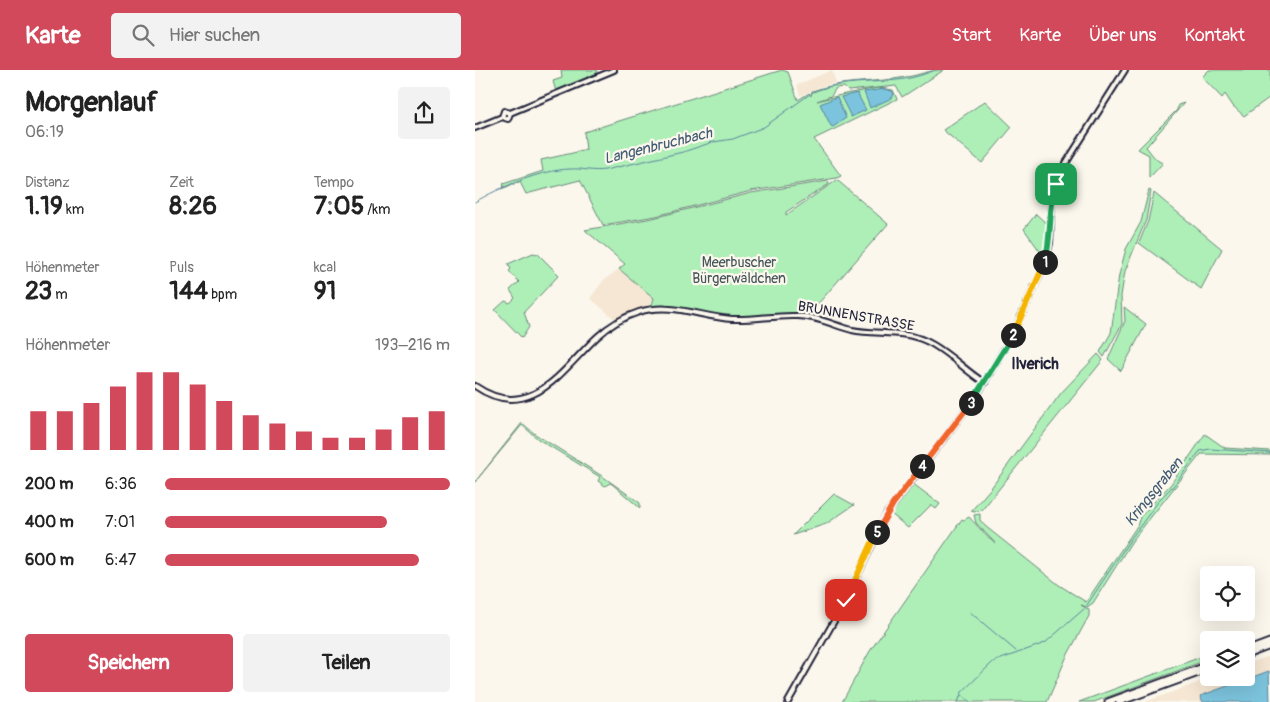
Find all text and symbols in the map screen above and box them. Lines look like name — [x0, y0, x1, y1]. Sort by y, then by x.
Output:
search box — [111, 13, 461, 58]
text: Karte — [25, 21, 81, 50]
icon: search — [129, 21, 157, 49]
text: Hier suchen — [169, 23, 260, 47]
text: Start — [951, 24, 991, 47]
text: Karte — [1019, 24, 1061, 47]
text: Über uns — [1089, 24, 1156, 47]
text: Kontakt — [1184, 24, 1245, 47]
text: Morgenlauf — [25, 85, 158, 120]
button: share — [398, 87, 450, 139]
text: 06:19 — [25, 122, 64, 142]
water label: Langenbruchbach — [602, 123, 715, 169]
pin — [1035, 163, 1077, 205]
icon: arrive — [1042, 170, 1070, 198]
text: Distanz — [25, 174, 69, 191]
text: Zeit — [169, 174, 194, 191]
text: Tempo — [314, 174, 354, 191]
text: 1.19 — [25, 191, 63, 222]
text: 8:26 — [169, 191, 217, 222]
text: 7:05 — [314, 191, 364, 222]
text: km — [63, 201, 84, 218]
text: /km — [364, 201, 391, 218]
pin: 1 — [1033, 250, 1057, 274]
park label: Meerbuscher Bürgerwäldchen — [692, 254, 786, 287]
text: 1 — [1043, 254, 1048, 271]
text: Höhenmeter — [25, 259, 100, 276]
text: Puls — [169, 259, 194, 276]
text: kcal — [314, 259, 336, 276]
text: 23 — [25, 276, 52, 307]
text: 144 — [169, 276, 208, 307]
text: 91 — [314, 276, 336, 307]
text: m — [52, 286, 68, 303]
text: bpm — [208, 286, 237, 303]
street label: BRUNNENSTRASSE — [796, 297, 916, 335]
pin: 2 — [1001, 322, 1025, 348]
text: 2 — [1010, 327, 1017, 344]
text: Höhenmeter — [25, 335, 110, 355]
text: 193–216 m — [375, 335, 450, 355]
district label: Ilverich — [1011, 354, 1059, 374]
pin: 3 — [959, 390, 983, 416]
text: 3 — [968, 395, 975, 412]
water label: Kringsgraben — [1121, 453, 1188, 530]
pin: 4 — [909, 454, 935, 478]
text: 4 — [918, 458, 927, 475]
text: 200 m — [25, 474, 73, 494]
text: 6:36 — [105, 474, 137, 494]
text: 400 m — [25, 512, 74, 532]
text: 7:01 — [105, 512, 135, 532]
pin: 5 — [865, 520, 889, 544]
text: 5 — [874, 524, 881, 541]
text: 600 m — [25, 550, 74, 570]
text: 6:47 — [105, 550, 136, 570]
map controls — [1200, 566, 1255, 686]
button: locate — [1200, 566, 1255, 621]
pin — [825, 579, 867, 621]
icon: check — [832, 586, 860, 614]
button: layers — [1200, 631, 1255, 686]
button: Speichern — [25, 634, 233, 692]
button: Teilen — [243, 634, 450, 692]

